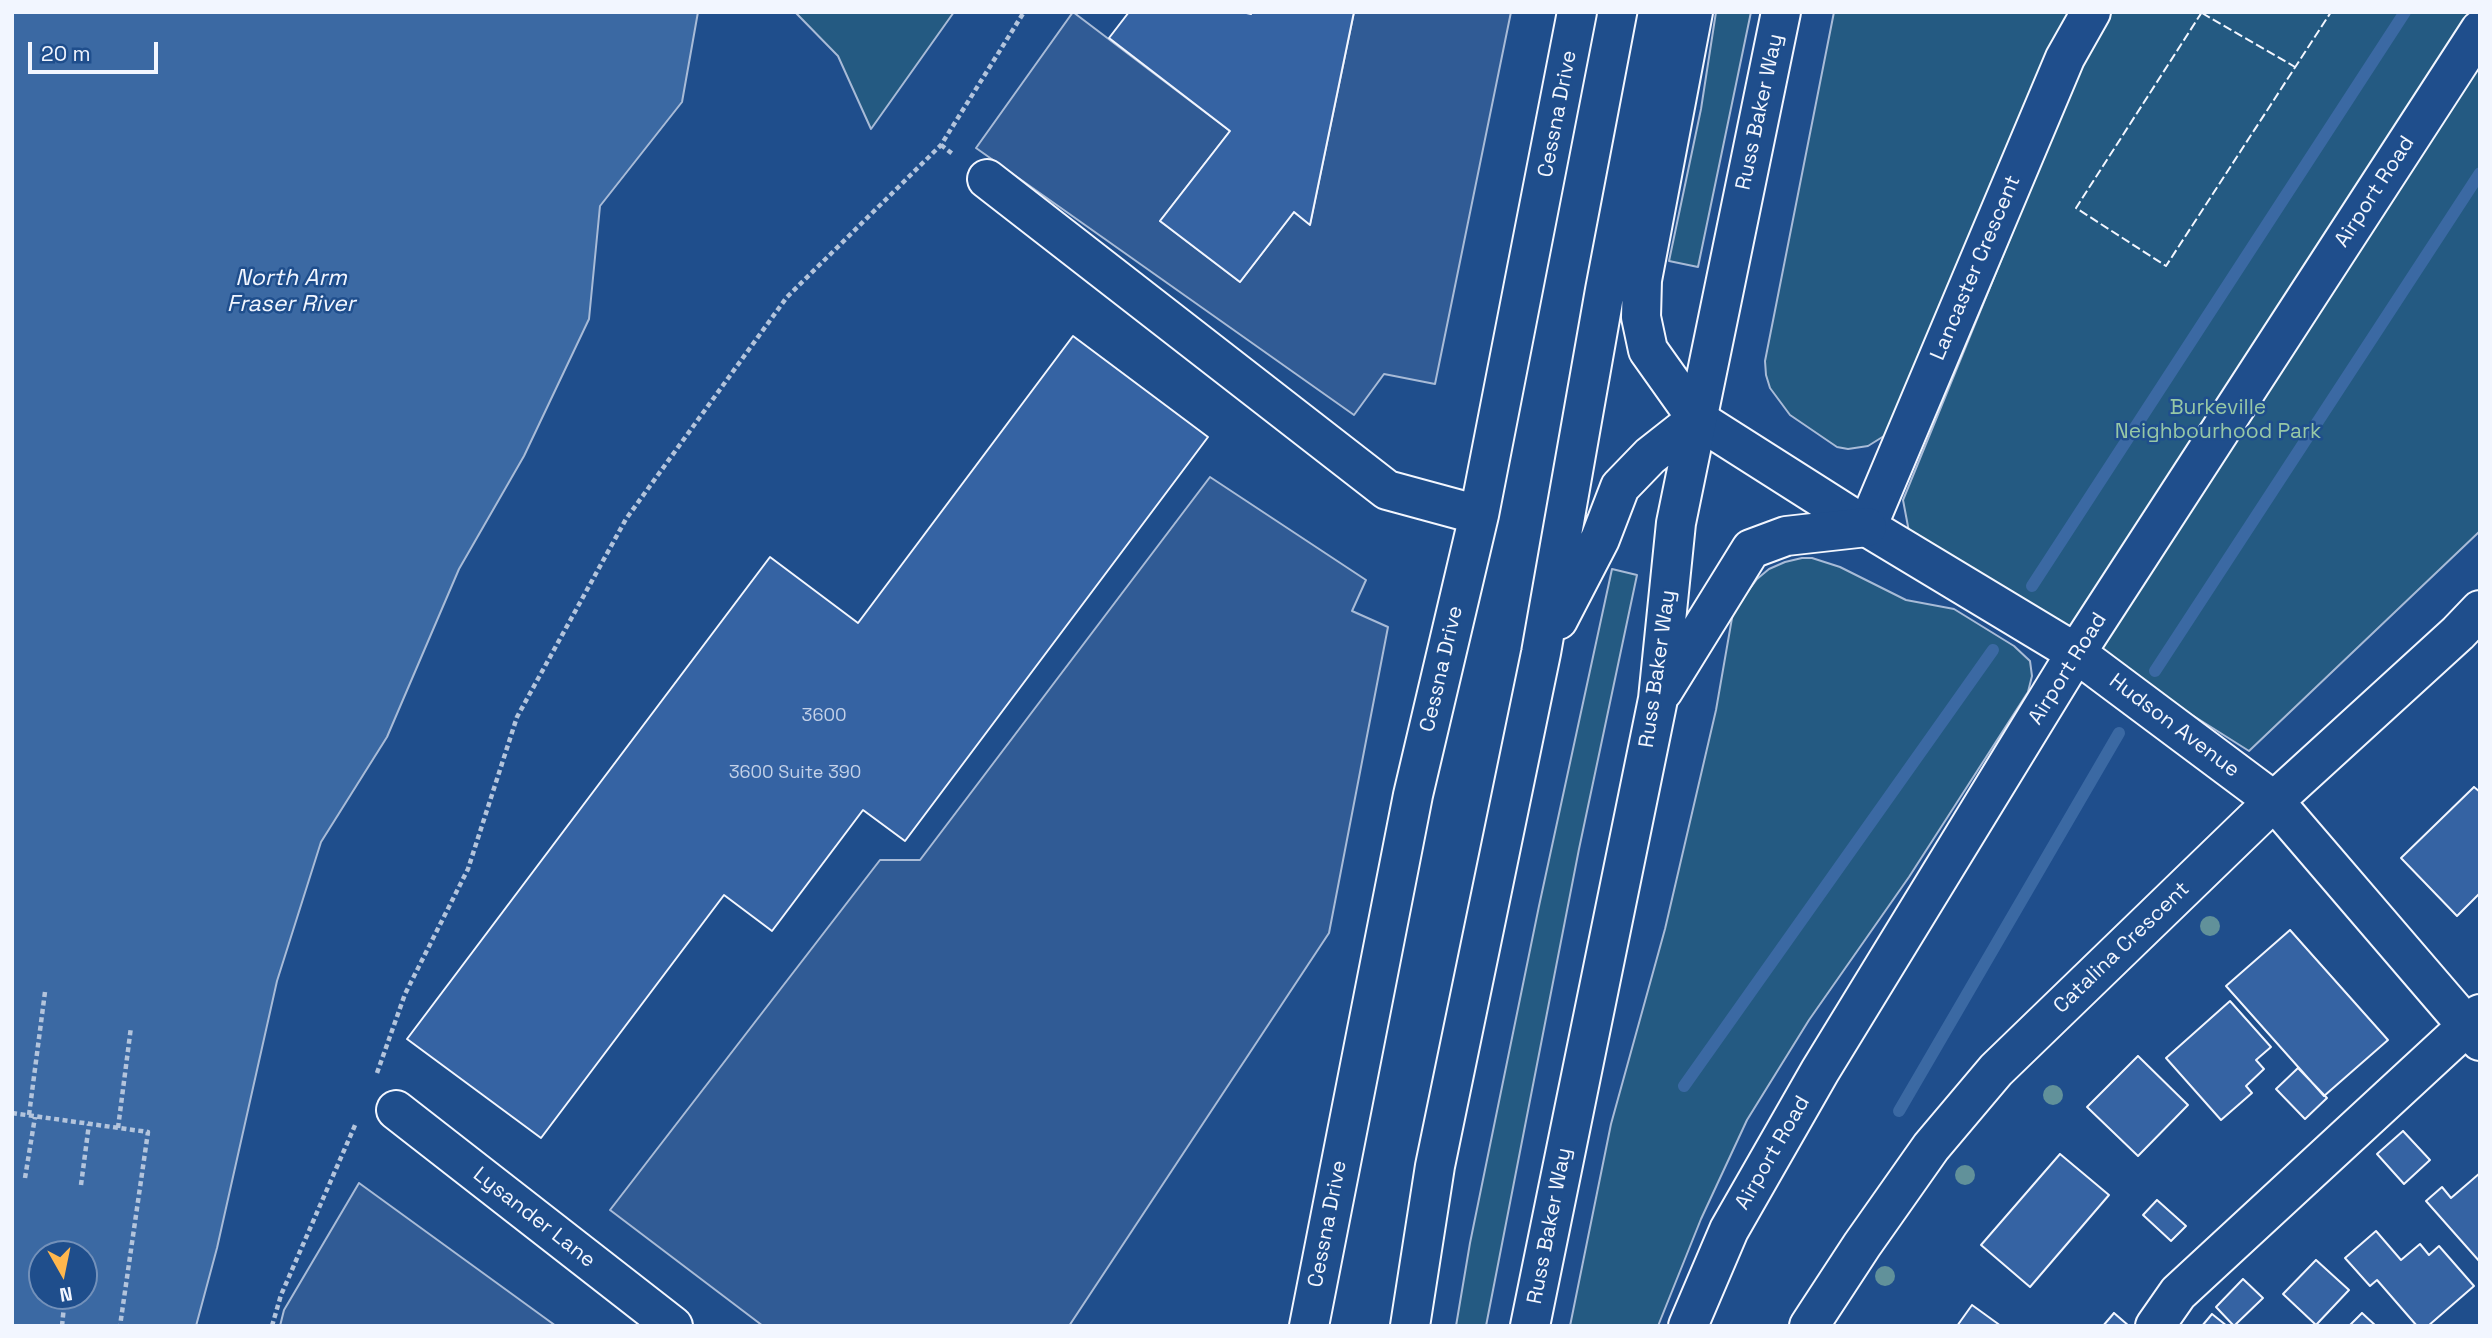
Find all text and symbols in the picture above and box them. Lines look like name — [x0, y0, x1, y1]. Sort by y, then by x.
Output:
scale bar — [32, 28, 161, 72]
street label: Russ Baker Way — [1731, 32, 1789, 192]
text: 20 m — [41, 40, 91, 67]
street label: Cessna Drive — [1533, 48, 1583, 180]
street label: Airport Road — [2330, 132, 2420, 252]
street label: Lancaster Crescent — [1926, 172, 2026, 364]
water label: North Arm Fraser River — [227, 265, 355, 319]
park label: Burkeville Neighbourhood Park — [2115, 395, 2321, 445]
street label: Russ Baker Way — [1634, 589, 1682, 749]
street label: Cessna Drive — [1415, 603, 1469, 735]
street label: Airport Road — [2024, 608, 2112, 730]
street label: Hudson Avenue — [2104, 669, 2244, 783]
house number: 3600 — [802, 705, 846, 727]
house number: 3600 Suite 390 — [729, 762, 861, 784]
street label: Catalina Crescent — [2049, 877, 2195, 1019]
street label: Airport Road — [1730, 1092, 1816, 1214]
street label: Russ Baker Way — [1522, 1146, 1578, 1306]
street label: Cessna Drive — [1303, 1158, 1353, 1290]
street label: Lysander Lane — [468, 1162, 600, 1274]
north arrow — [28, 1240, 98, 1310]
text: N — [58, 1281, 74, 1308]

